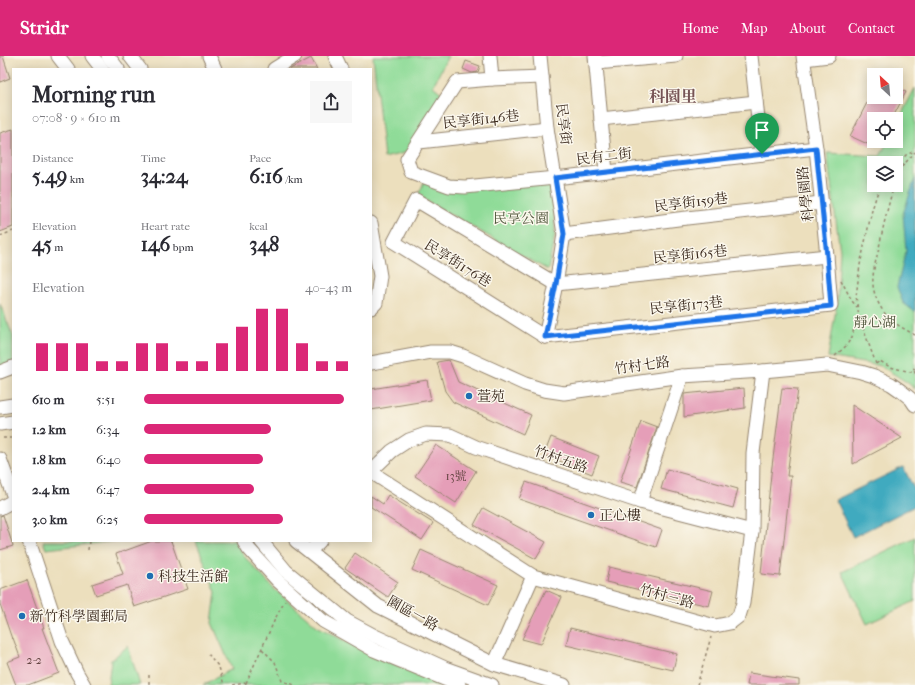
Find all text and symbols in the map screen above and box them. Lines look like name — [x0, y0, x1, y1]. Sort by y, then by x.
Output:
text: Stridr — [20, 17, 69, 39]
text: Home — [682, 20, 719, 37]
text: Map — [741, 20, 768, 37]
text: About — [790, 20, 826, 37]
text: Contact — [848, 20, 895, 37]
north arrow — [867, 68, 903, 104]
map controls — [867, 68, 903, 192]
button: share — [310, 81, 352, 123]
text: Morning run — [32, 82, 155, 108]
district label: 科園里 — [649, 87, 697, 106]
street label: 民享街 — [553, 102, 574, 146]
street label: 民享街146巷 — [442, 107, 520, 132]
text: 07:08 · 9 × 610 m — [32, 110, 120, 125]
button: locate — [867, 112, 903, 148]
pin — [745, 113, 779, 154]
icon: arrive — [751, 119, 773, 141]
street label: 民有二街 — [575, 145, 633, 168]
text: Distance — [32, 152, 73, 165]
text: Time — [141, 152, 166, 165]
text: Pace — [249, 152, 271, 165]
button: layers — [867, 156, 903, 192]
text: 5.49 — [32, 165, 67, 188]
text: 34:24 — [141, 165, 188, 188]
text: 6:16 — [249, 165, 283, 188]
street label: 科學園路 — [794, 165, 817, 223]
text: km — [67, 173, 84, 186]
text: /km — [283, 173, 303, 186]
street label: 民享街159巷 — [653, 190, 729, 215]
park label: 民享公園 — [493, 210, 549, 227]
text: Elevation — [32, 220, 76, 233]
text: Heart rate — [141, 220, 190, 233]
text: kcal — [249, 220, 268, 233]
text: 45 — [32, 233, 52, 256]
text: 146 — [141, 233, 170, 256]
text: 348 — [249, 233, 279, 256]
street label: 民享街176巷 — [421, 236, 494, 291]
text: m — [52, 241, 63, 254]
text: bpm — [170, 241, 194, 254]
street label: 民享街165巷 — [652, 242, 728, 267]
text: Elevation — [32, 280, 85, 295]
text: 40–43 m — [305, 280, 352, 295]
street label: 民享街173巷 — [649, 293, 723, 318]
park label: 靜心湖 — [854, 314, 896, 331]
street label: 竹村七路 — [613, 353, 671, 378]
place label: 萱苑 — [477, 388, 505, 405]
marker: 萱苑 — [464, 391, 474, 401]
text: 610 m — [32, 392, 64, 407]
text: 5:51 — [96, 392, 115, 407]
text: 1.2 km — [32, 422, 66, 437]
text: 6:34 — [96, 422, 119, 437]
street label: 竹村五路 — [532, 442, 590, 477]
text: 1.8 km — [32, 452, 66, 467]
text: 6:40 — [96, 452, 121, 467]
house number: 13號 — [445, 469, 467, 483]
text: 2.4 km — [32, 482, 69, 497]
text: 6:47 — [96, 482, 120, 497]
place label: 正心樓 — [599, 507, 641, 524]
marker: 正心樓 — [586, 510, 596, 520]
text: 3.0 km — [32, 512, 67, 527]
text: 6:25 — [96, 512, 119, 527]
place label: 科技生活館 — [158, 568, 228, 585]
marker: 科技生活館 — [145, 571, 155, 581]
street label: 竹村三路 — [638, 581, 696, 612]
street label: 園區一路 — [384, 592, 441, 634]
place label: 新竹科學園郵局 — [30, 608, 128, 625]
marker: 新竹科學園郵局 — [17, 611, 27, 621]
house number: 2-2 — [26, 653, 42, 667]

